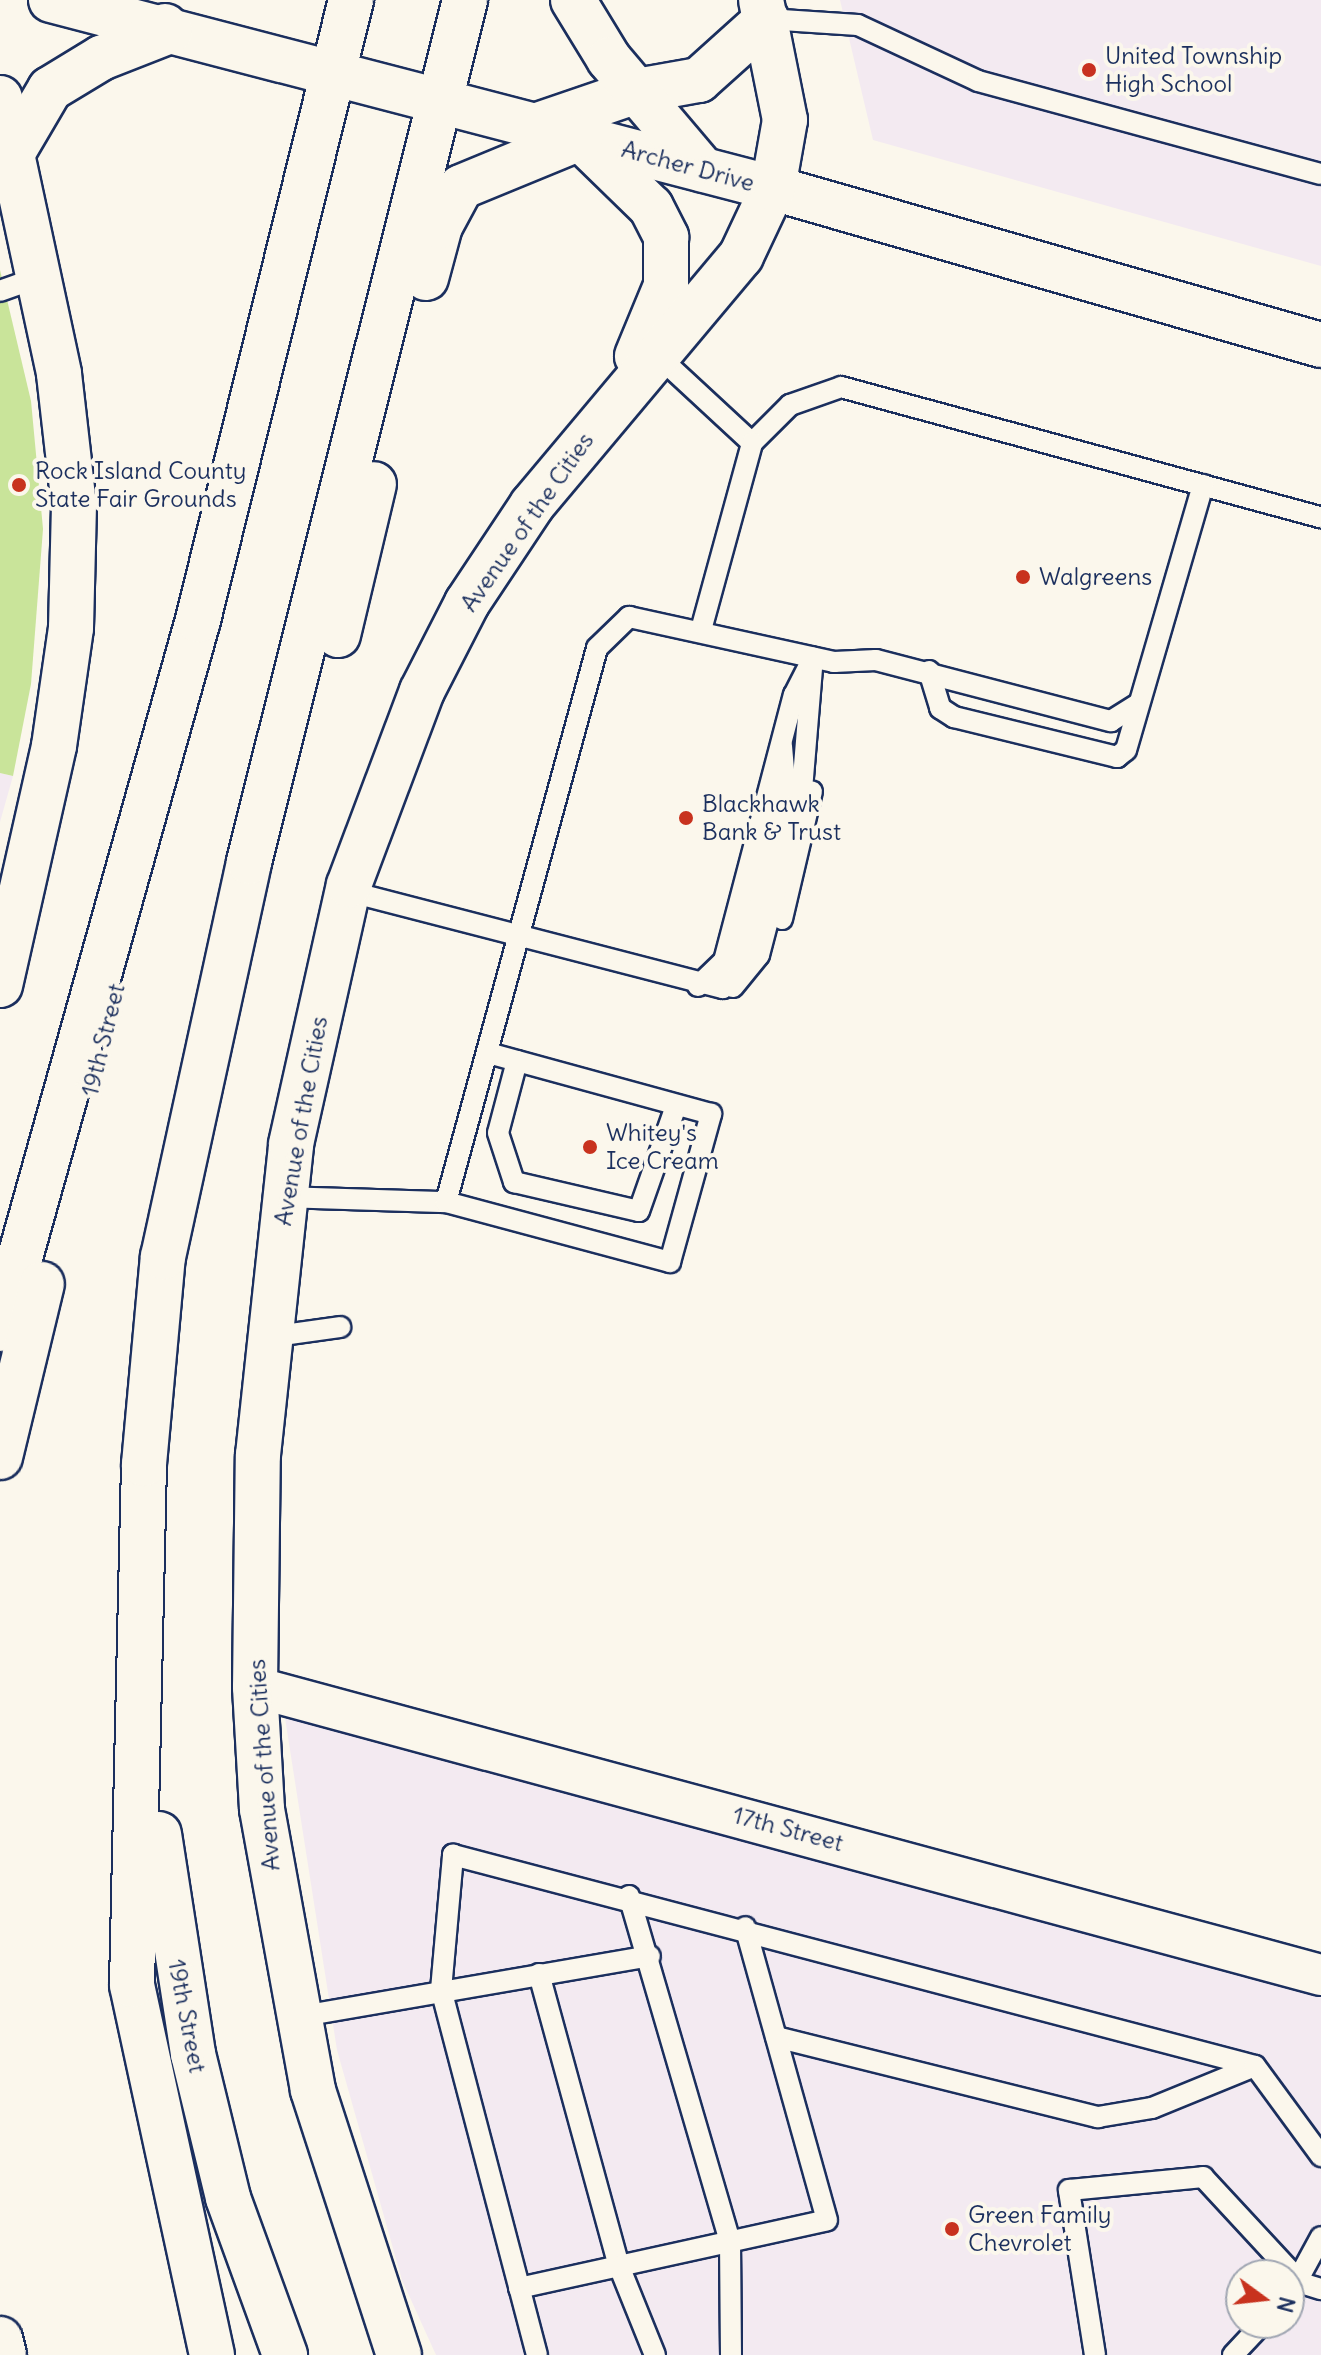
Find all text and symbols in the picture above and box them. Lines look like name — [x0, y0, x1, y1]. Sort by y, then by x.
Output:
place label: United Township High School — [1105, 42, 1282, 98]
marker: United Township High School — [1080, 61, 1098, 79]
street label: Archer Drive — [618, 134, 758, 198]
street label: Avenue of the Cities — [454, 427, 600, 617]
place label: Rock Island County State Fair Grounds — [35, 457, 246, 513]
marker: Rock Island County State Fair Grounds — [10, 476, 28, 494]
place label: Walgreens — [1039, 563, 1152, 591]
marker: Walgreens — [1014, 568, 1032, 586]
place label: Blackhawk Bank & Trust — [702, 790, 841, 846]
marker: Blackhawk Bank & Trust — [677, 809, 695, 827]
street label: 19th Street — [75, 981, 131, 1099]
street label: Avenue of the Cities — [268, 1014, 334, 1228]
place label: Whitey's Ice Cream — [606, 1119, 719, 1175]
marker: Whitey's Ice Cream — [581, 1138, 599, 1156]
street label: Avenue of the Cities — [242, 1658, 286, 1872]
street label: 17th Street — [730, 1800, 846, 1858]
street label: 19th Street — [162, 1957, 212, 2075]
place label: Green Family Chevrolet — [968, 2201, 1111, 2257]
marker: Green Family Chevrolet — [943, 2220, 961, 2238]
north arrow — [1225, 2259, 1305, 2339]
text: N — [1271, 2294, 1302, 2316]

